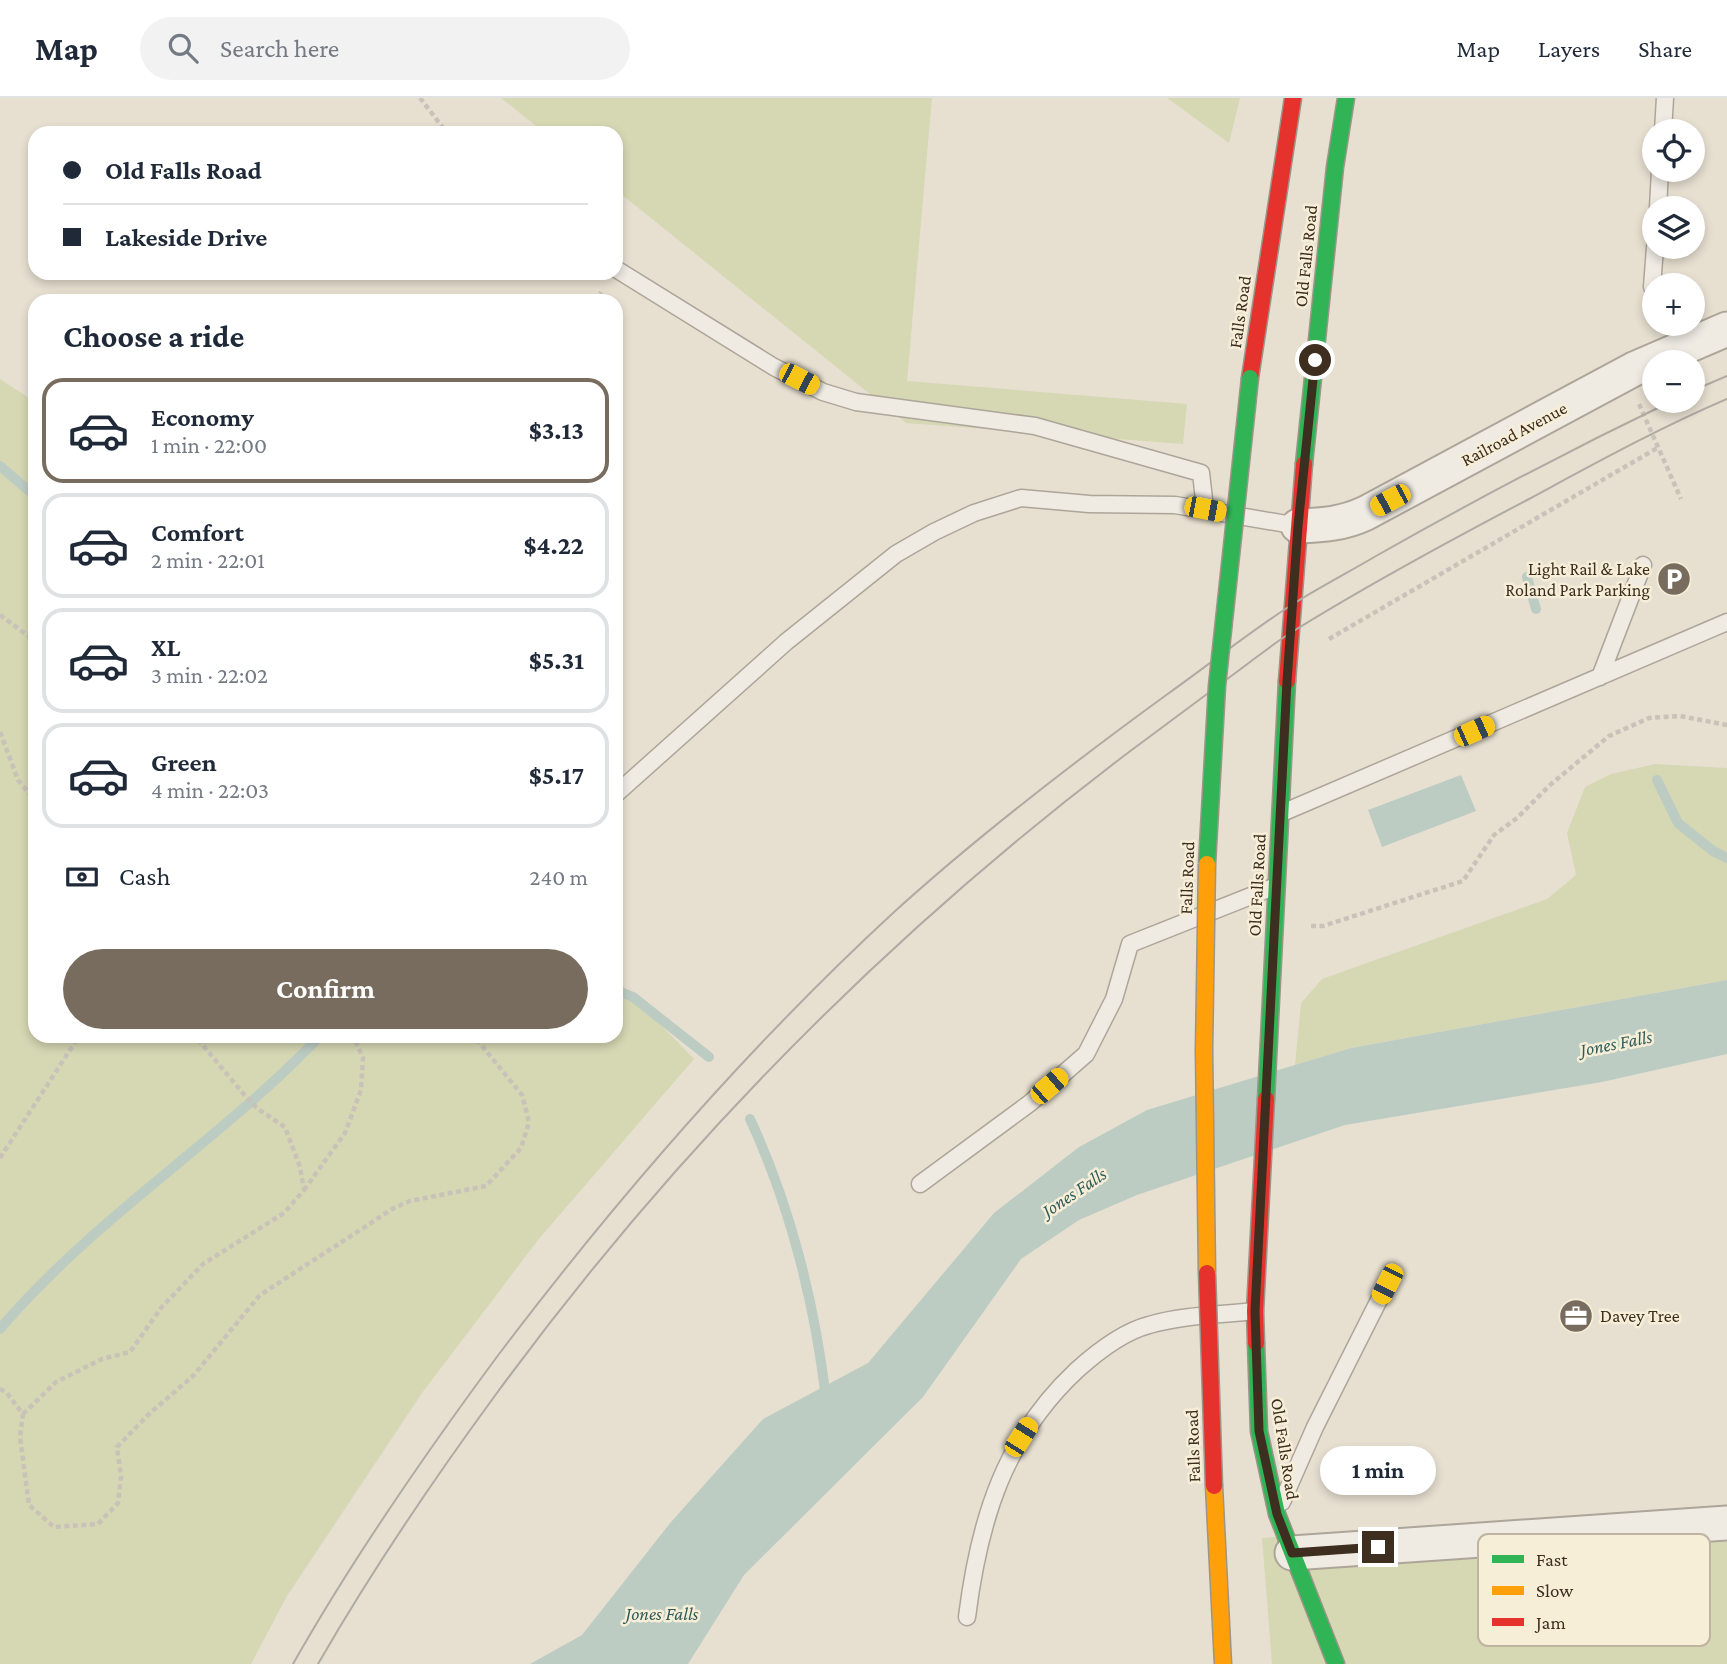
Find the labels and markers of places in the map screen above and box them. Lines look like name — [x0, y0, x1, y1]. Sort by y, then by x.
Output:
place label: Light Rail & Lake Roland Park Parking — [1505, 559, 1650, 600]
parking icon: Light Rail & Lake Roland Park Parking — [1655, 560, 1693, 598]
office icon: Davey Tree — [1557, 1297, 1595, 1335]
place label: Davey Tree — [1600, 1306, 1680, 1326]

